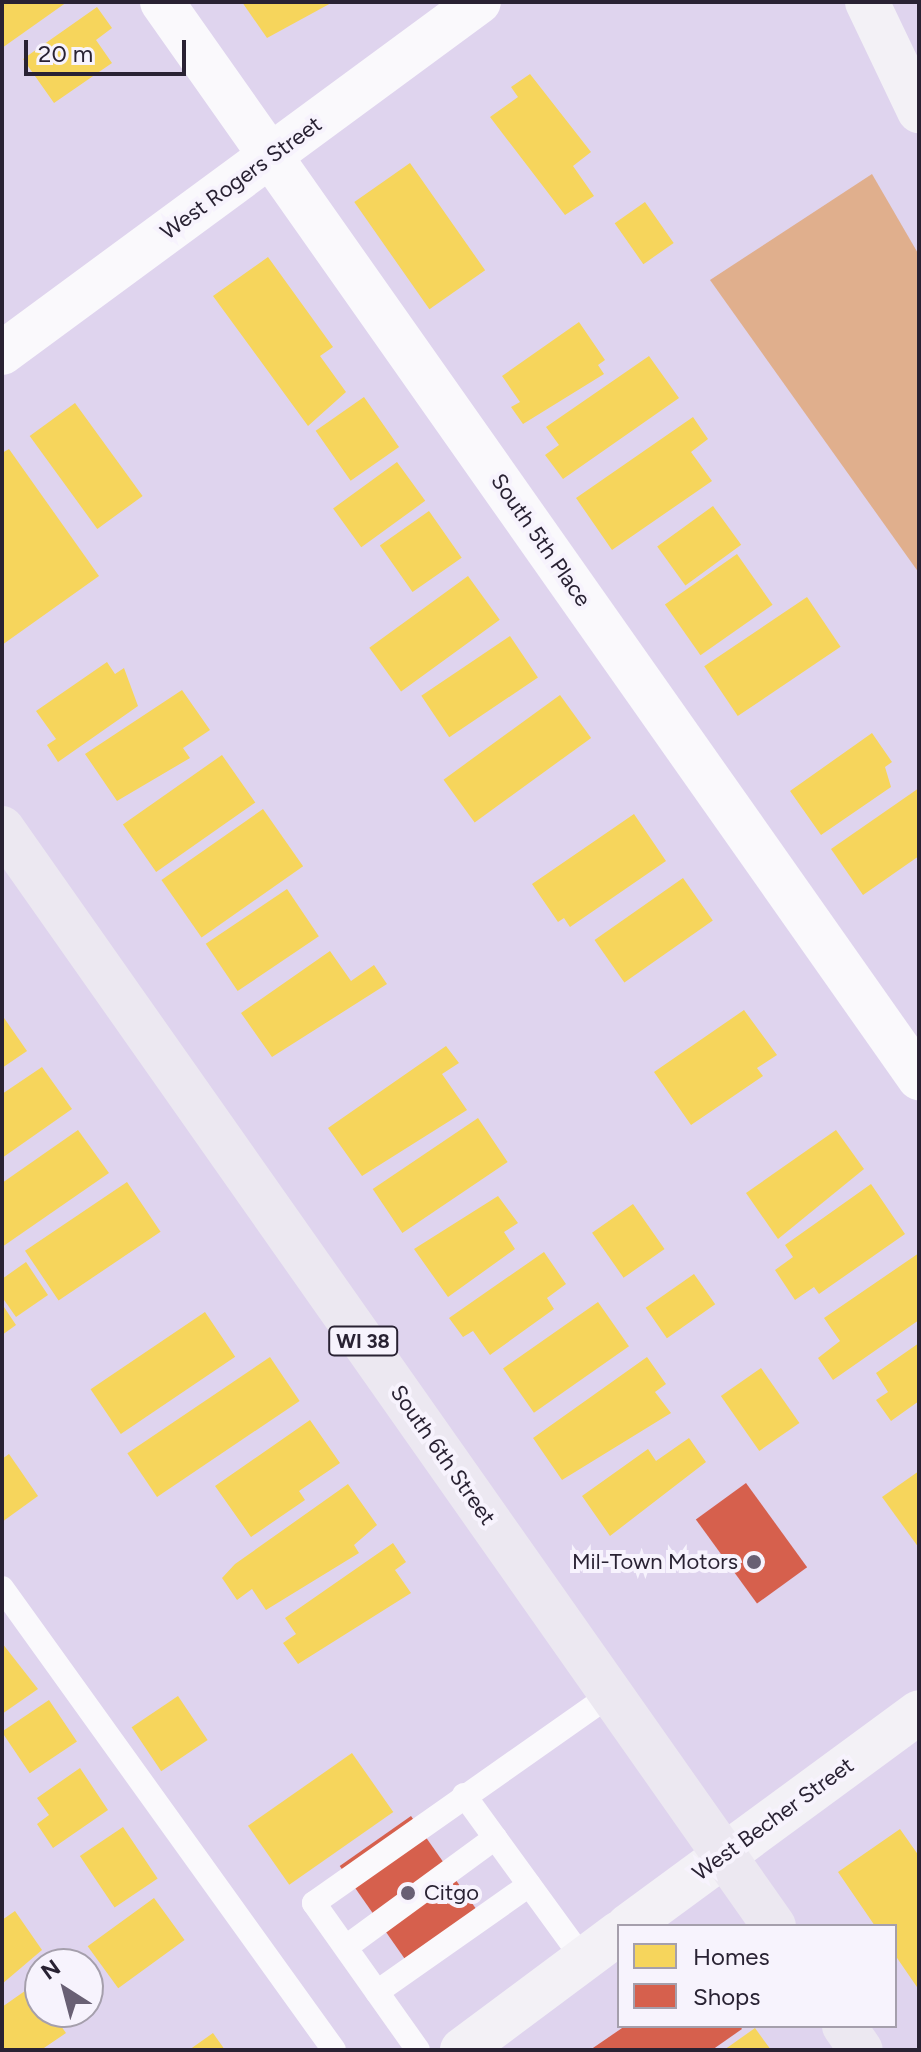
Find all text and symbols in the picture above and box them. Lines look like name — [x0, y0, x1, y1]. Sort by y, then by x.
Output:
scale bar — [28, 24, 190, 74]
text: 20 m — [38, 39, 93, 68]
street label: West Rogers Street — [155, 111, 327, 245]
street label: South 5th Place — [485, 469, 597, 611]
road number: WI 38 — [327, 1325, 399, 1357]
street label: South 6th Street — [385, 1380, 501, 1530]
place label: Mil-Town Motors — [572, 1549, 738, 1575]
marker: Mil-Town Motors — [745, 1553, 763, 1571]
street label: West Becher Street — [687, 1752, 859, 1886]
place label: Citgo — [424, 1880, 479, 1906]
marker: Citgo — [399, 1884, 417, 1902]
legend — [617, 1924, 897, 2028]
text: Homes — [693, 1942, 770, 1971]
north arrow — [24, 1948, 104, 2028]
text: N — [36, 1954, 66, 1986]
text: Shops — [693, 1982, 760, 2011]

